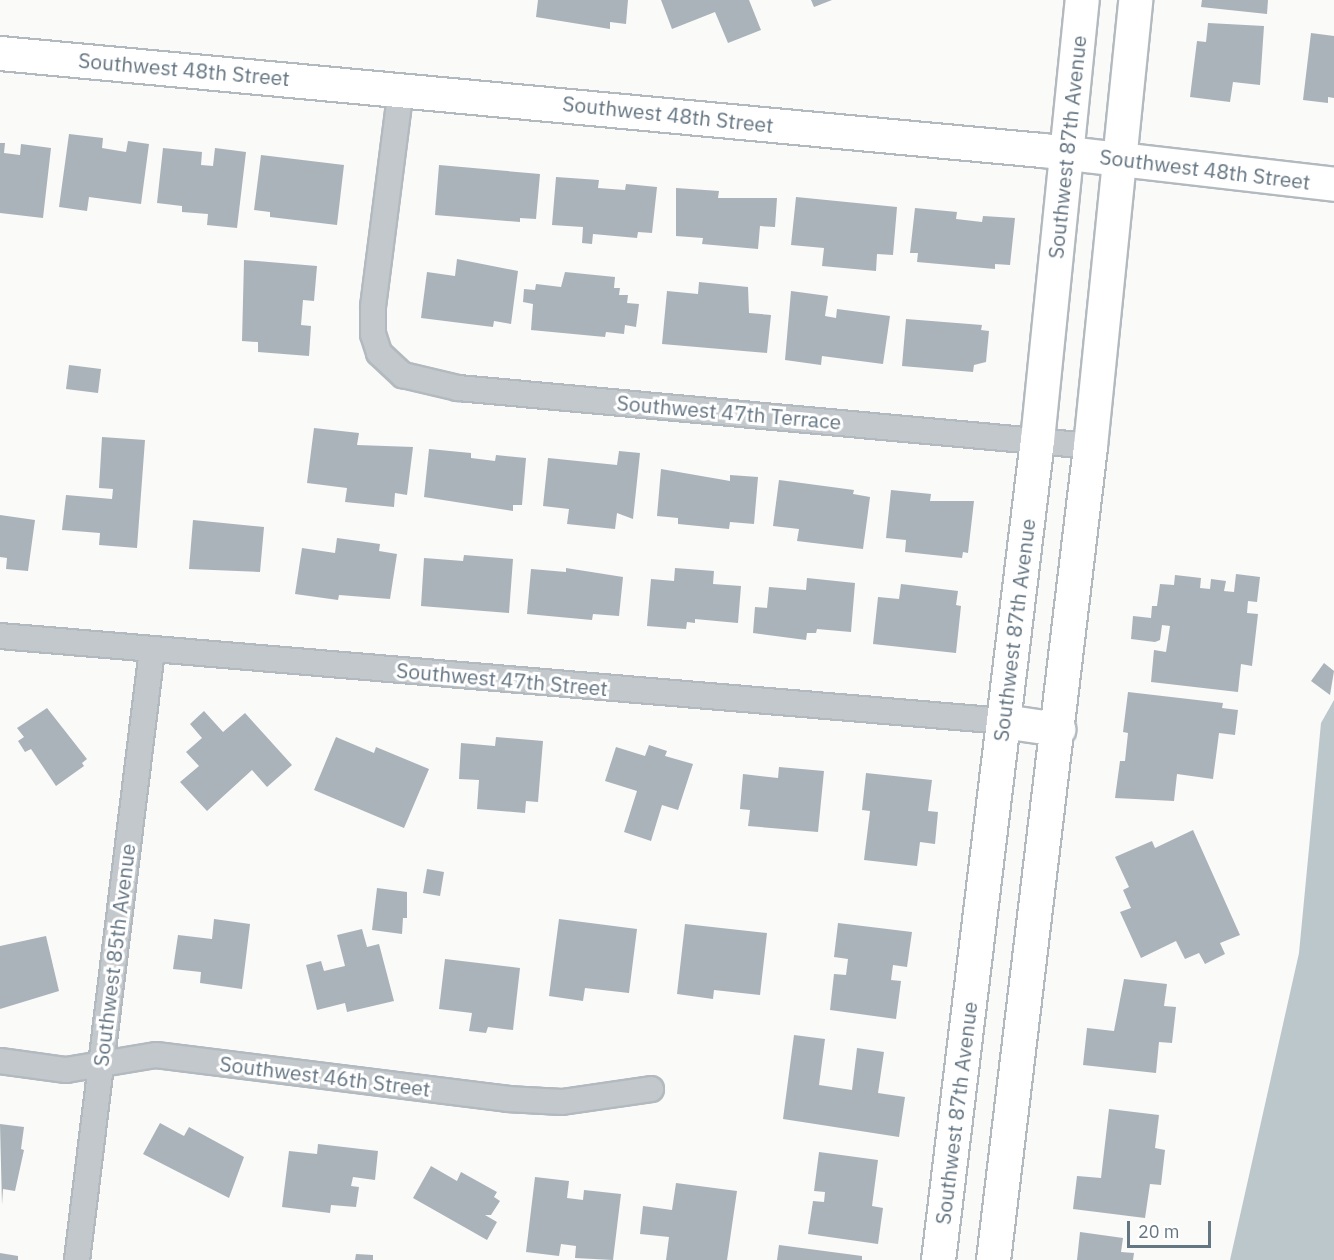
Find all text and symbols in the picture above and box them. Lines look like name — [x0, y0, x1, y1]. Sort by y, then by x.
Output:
street label: Southwest 87th Avenue — [1043, 34, 1091, 260]
street label: Southwest 48th Street — [77, 47, 291, 91]
street label: Southwest 48th Street — [561, 90, 775, 138]
street label: Southwest 48th Street — [1098, 144, 1312, 194]
street label: Southwest 47th Terrace — [616, 390, 842, 434]
street label: Southwest 87th Avenue — [988, 517, 1040, 743]
street label: Southwest 47th Street — [395, 657, 609, 701]
street label: Southwest 85th Avenue — [88, 842, 140, 1068]
street label: Southwest 87th Avenue — [930, 1000, 982, 1226]
street label: Southwest 46th Street — [218, 1051, 432, 1101]
scale bar — [1130, 1209, 1214, 1247]
text: 20 m — [1138, 1220, 1180, 1243]

